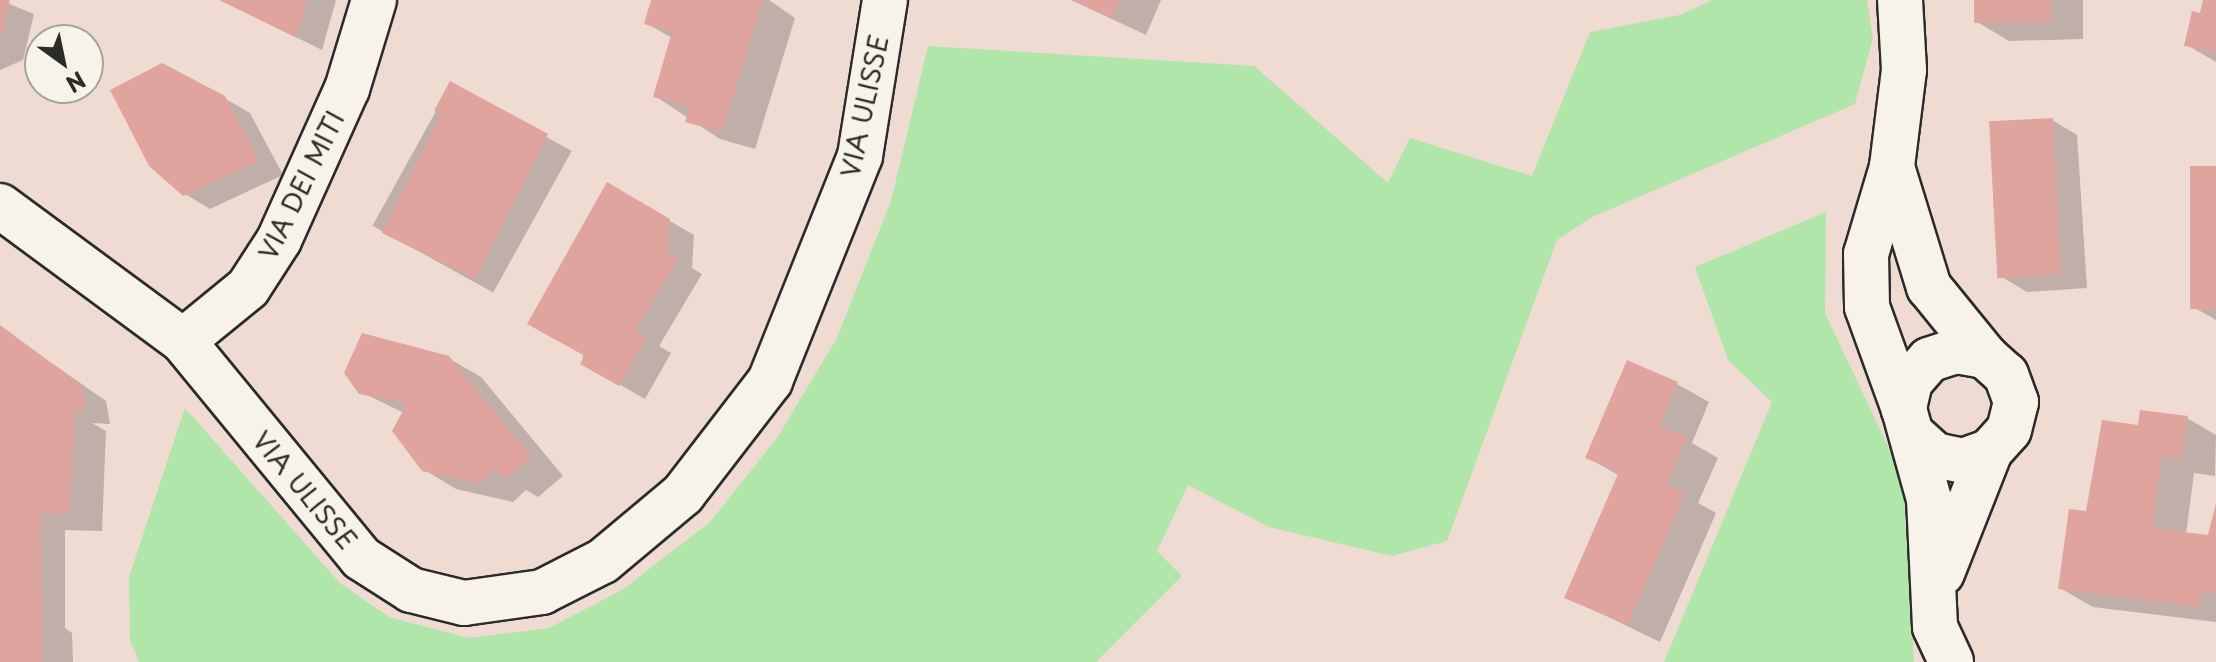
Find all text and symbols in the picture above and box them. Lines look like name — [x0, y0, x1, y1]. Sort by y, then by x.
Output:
north arrow — [24, 24, 104, 104]
street label: VIA ULISSE — [834, 32, 894, 180]
text: N — [60, 64, 93, 101]
street label: VIA DEI MITI — [251, 104, 351, 266]
street label: VIA ULISSE — [246, 424, 364, 556]

